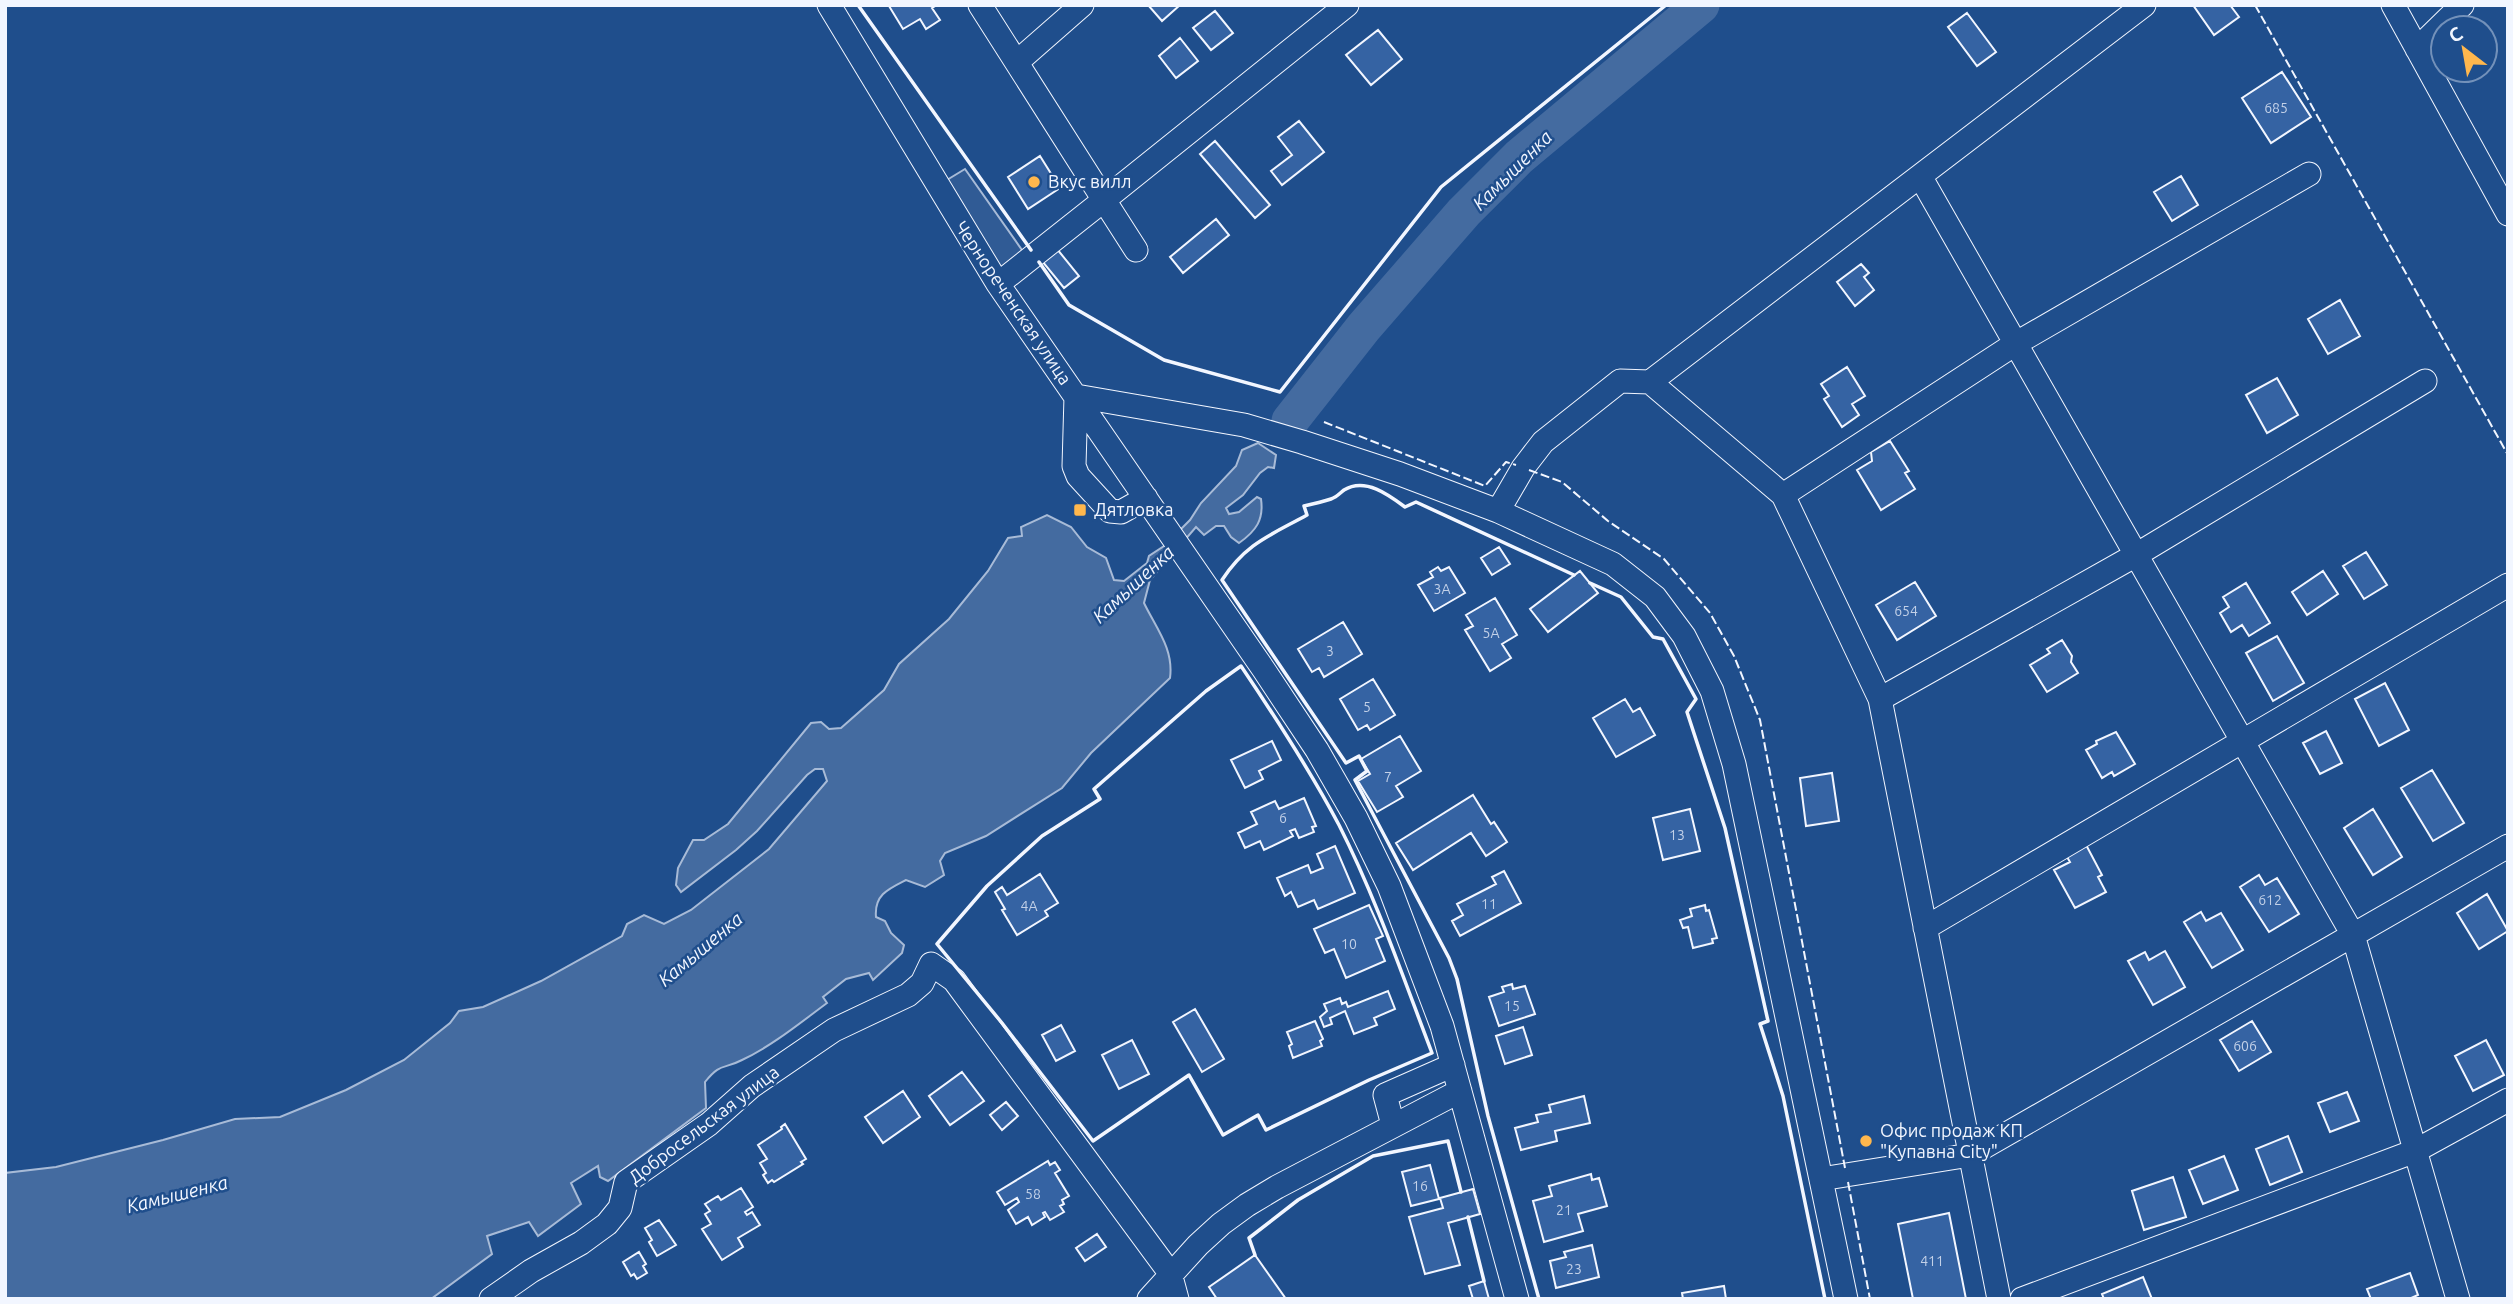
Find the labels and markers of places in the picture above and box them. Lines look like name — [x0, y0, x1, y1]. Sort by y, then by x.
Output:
place label: Вкус вилл — [1048, 171, 1132, 191]
marker: Вкус вилл — [1026, 174, 1042, 190]
place label: Дятловка — [1094, 499, 1173, 519]
marker: Дятловка — [1072, 502, 1088, 518]
place label: Офис продаж КП "Купавна City" — [1880, 1120, 2023, 1161]
marker: Офис продаж КП "Купавна City" — [1858, 1133, 1874, 1149]

